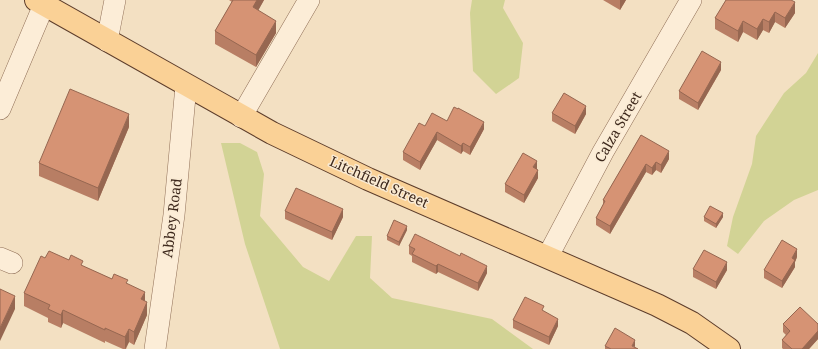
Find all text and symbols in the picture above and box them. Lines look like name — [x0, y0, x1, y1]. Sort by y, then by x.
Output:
street label: Calza Street — [590, 88, 645, 166]
street label: Litchfield Street — [327, 151, 432, 212]
street label: Abbey Road — [157, 177, 186, 259]

